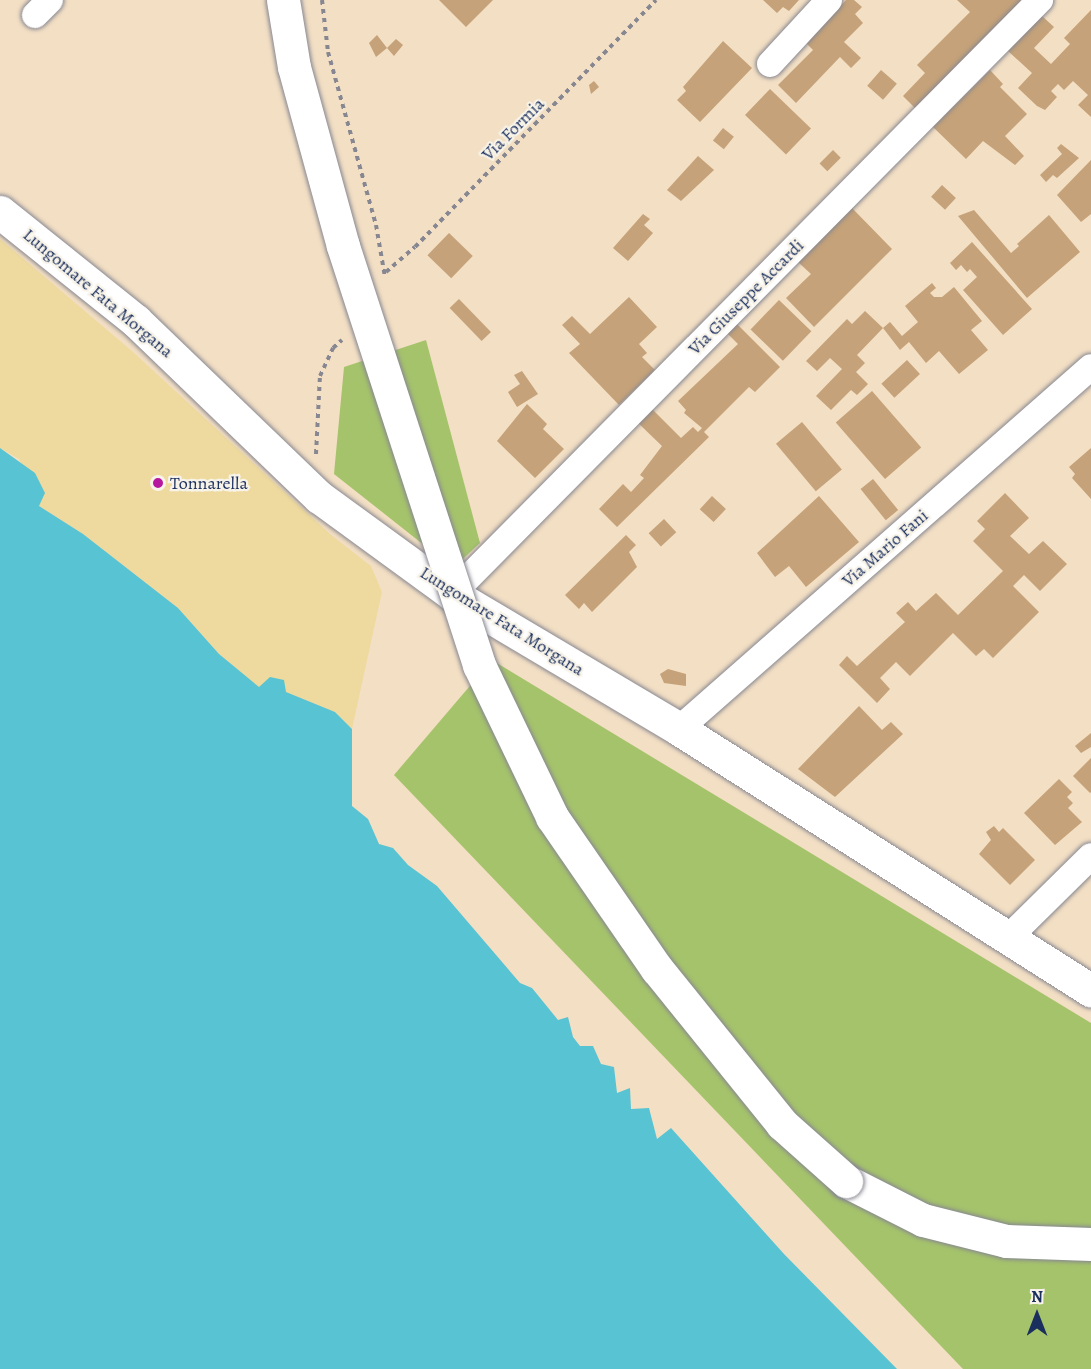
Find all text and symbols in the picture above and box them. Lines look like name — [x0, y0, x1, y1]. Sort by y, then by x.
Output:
street label: Via Formia — [477, 93, 549, 165]
street label: Lungomare Fata Morgana — [19, 224, 177, 362]
street label: Via Giuseppe Accardi — [684, 235, 808, 359]
place label: Tonnarella — [170, 472, 248, 494]
marker: Tonnarella — [151, 476, 165, 490]
street label: Via Mario Fani — [838, 505, 932, 591]
street label: Lungomare Fata Morgana — [416, 562, 588, 680]
north arrow — [1007, 1285, 1067, 1345]
text: N — [1031, 1286, 1043, 1308]

